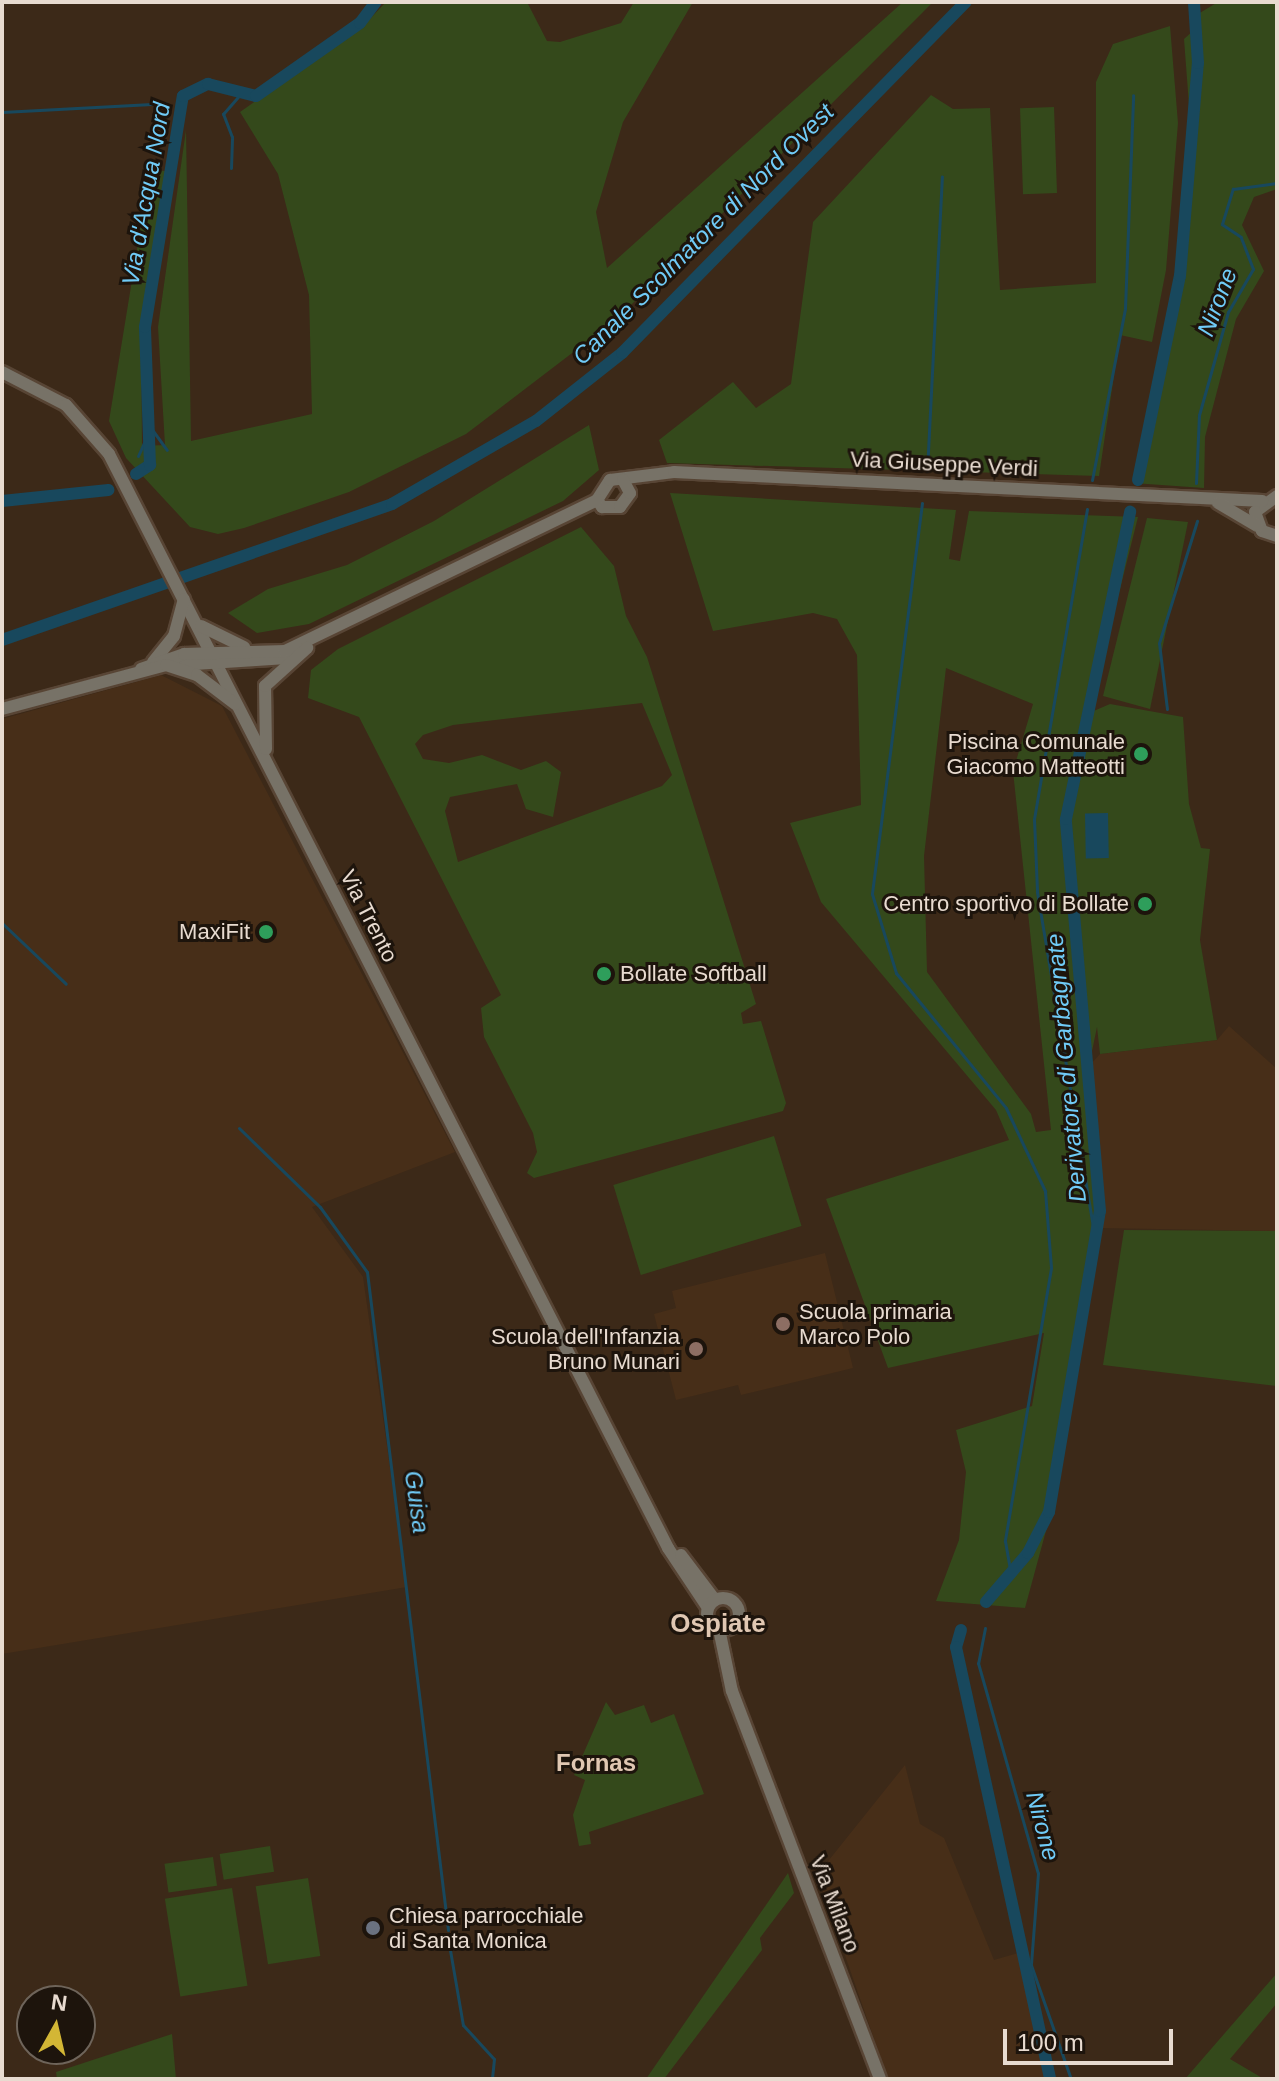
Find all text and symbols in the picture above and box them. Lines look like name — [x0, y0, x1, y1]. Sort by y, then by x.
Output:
water label: Canale Scolmatore di Nord Ovest — [566, 97, 840, 371]
water label: Via d'Acqua Nord — [116, 100, 176, 288]
water label: Nirone — [1191, 264, 1243, 340]
street label: Via Giuseppe Verdi — [849, 446, 1039, 482]
place label: Piscina Comunale Giacomo Matteotti — [946, 728, 1125, 780]
marker: Piscina Comunale Giacomo Matteotti — [1132, 745, 1150, 763]
street label: Via Trento — [334, 865, 404, 967]
place label: Centro sportivo di Bollate — [883, 891, 1129, 917]
marker: Centro sportivo di Bollate — [1136, 895, 1154, 913]
place label: MaxiFit — [179, 919, 250, 945]
marker: MaxiFit — [257, 923, 275, 941]
water label: Derivatore di Garbagnate — [1040, 933, 1092, 1203]
place label: Bollate Softball — [620, 961, 767, 987]
marker: Bollate Softball — [595, 965, 613, 983]
place label: Scuola primaria Marco Polo — [799, 1298, 952, 1350]
marker: Scuola primaria Marco Polo — [774, 1315, 792, 1333]
place label: Scuola dell'Infanzia Bruno Munari — [491, 1323, 680, 1374]
marker: Scuola dell'Infanzia Bruno Munari — [687, 1340, 705, 1358]
water label: Guisa — [398, 1469, 436, 1535]
district label: Ospiate — [670, 1608, 766, 1640]
district label: Fornas — [556, 1749, 636, 1777]
water label: Nirone — [1020, 1788, 1066, 1864]
street label: Via Milano — [804, 1852, 866, 1956]
place label: Chiesa parrocchiale di Santa Monica — [389, 1902, 583, 1954]
marker: Chiesa parrocchiale di Santa Monica — [364, 1919, 382, 1937]
north arrow — [16, 1985, 96, 2065]
text: N — [50, 1989, 69, 2016]
scale bar — [1007, 2013, 1177, 2063]
text: 100 m — [1017, 2029, 1084, 2056]

